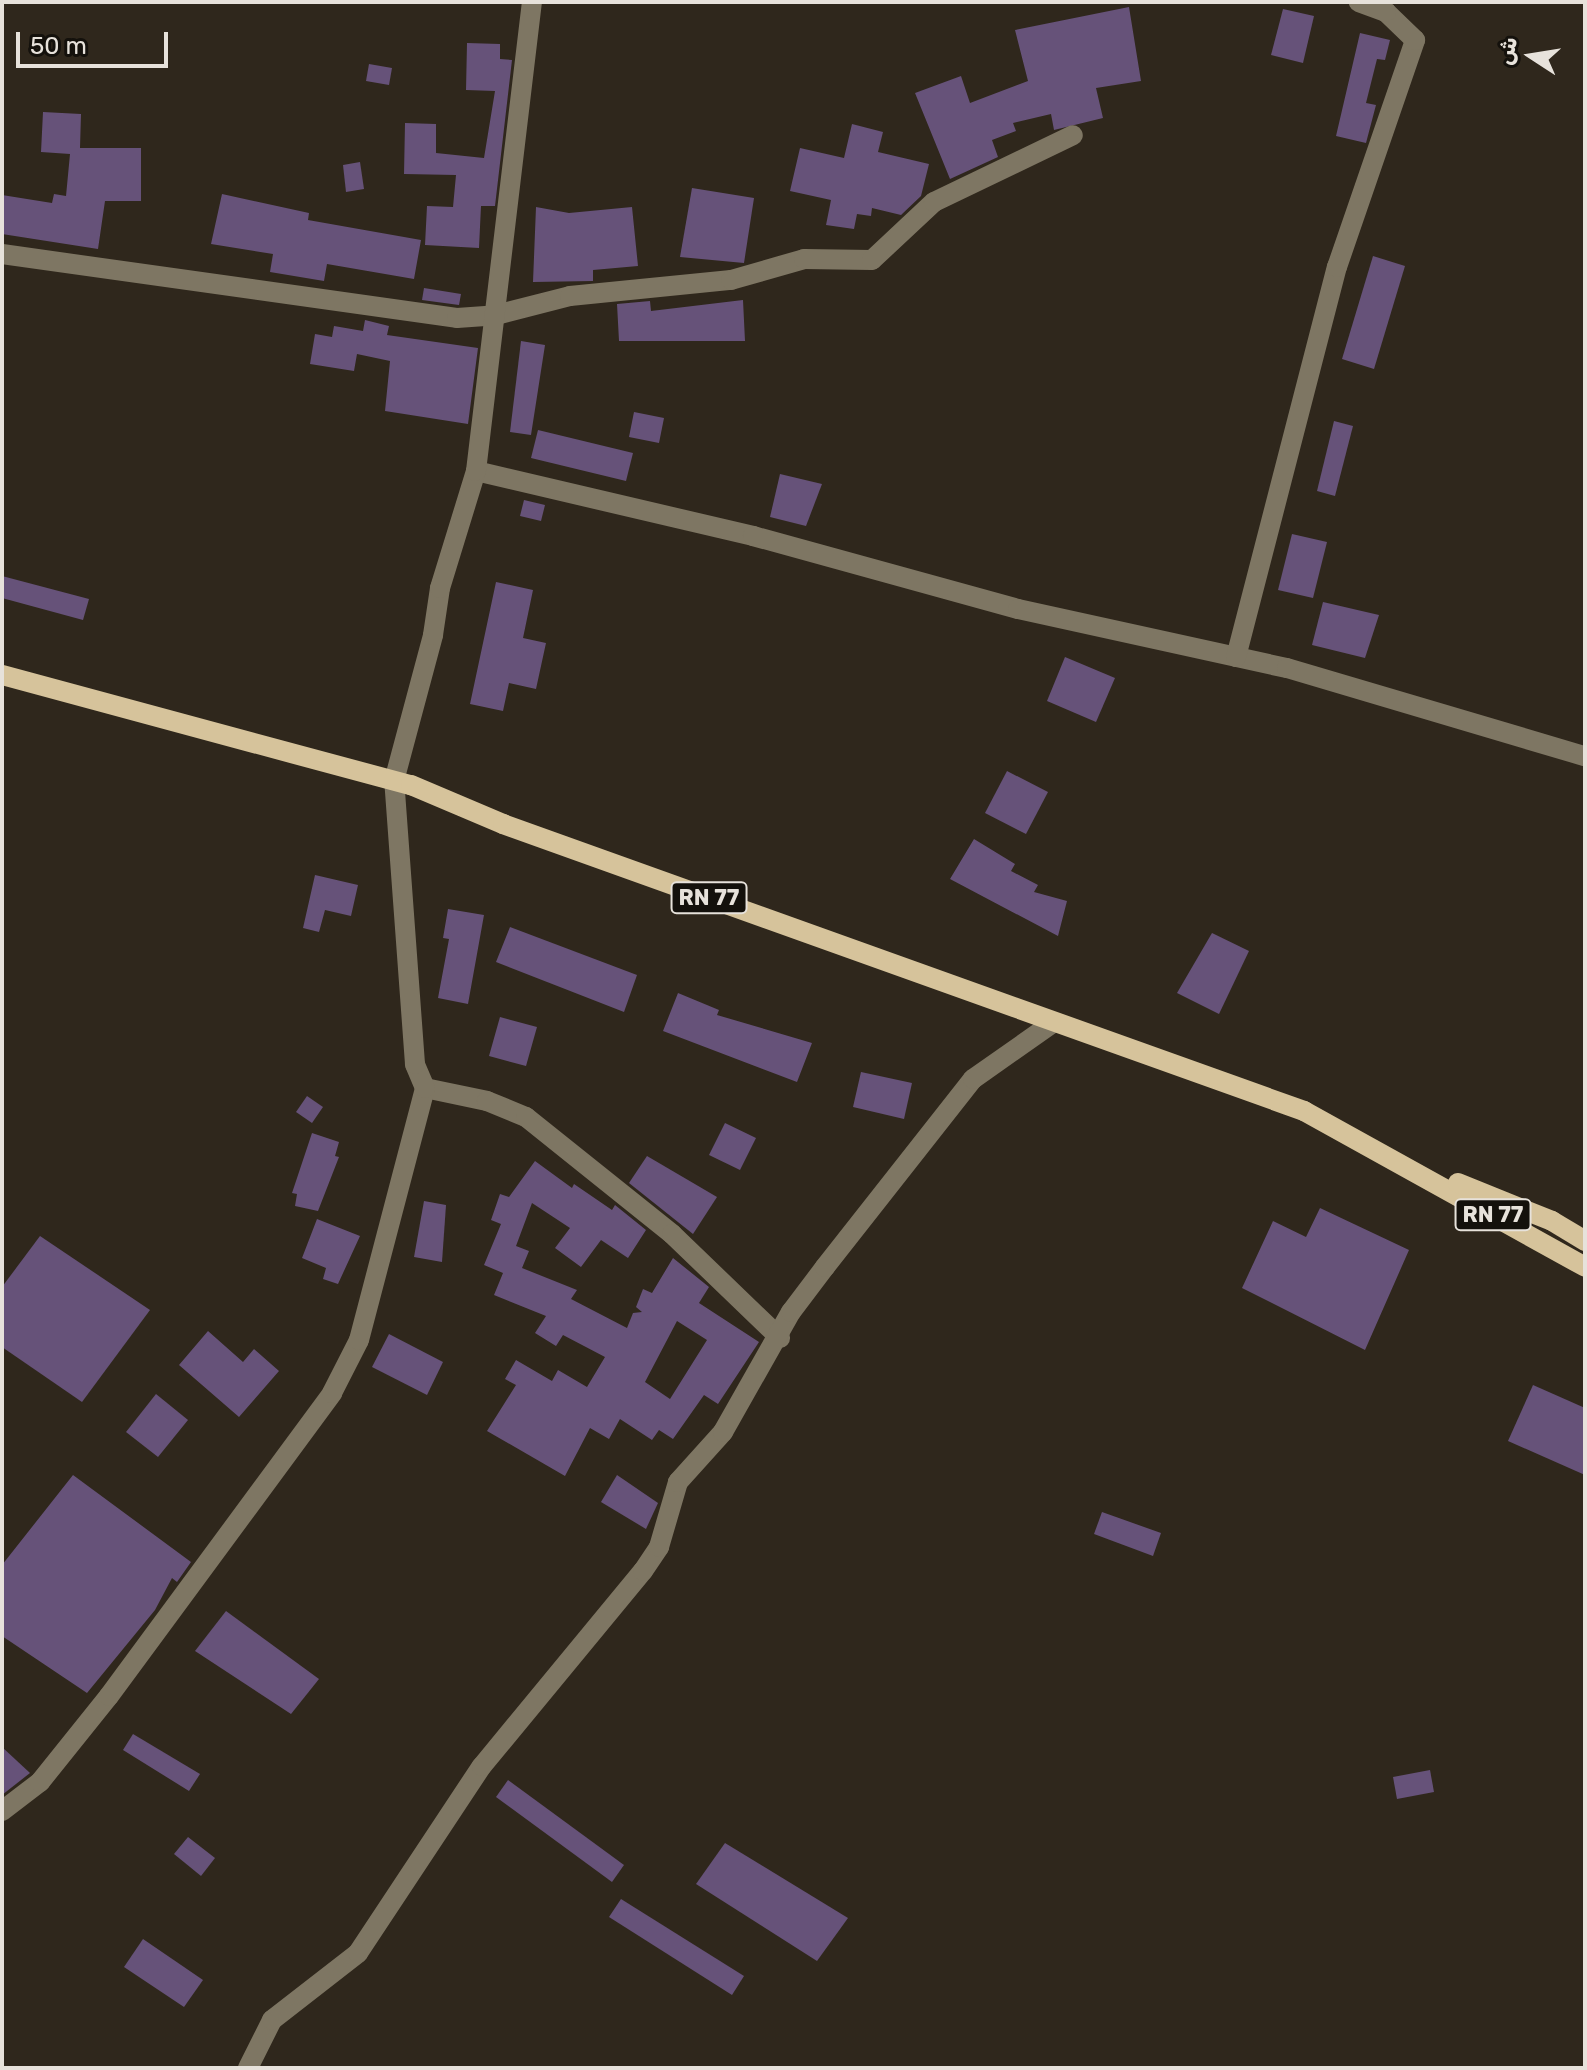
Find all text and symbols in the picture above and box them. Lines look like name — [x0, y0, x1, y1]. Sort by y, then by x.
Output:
scale bar — [20, 16, 172, 66]
north arrow — [1491, 16, 1571, 96]
text: 50 m — [30, 32, 87, 60]
text: ش — [1491, 34, 1523, 67]
road number: RN 77 — [669, 880, 749, 916]
road number: RN 77 — [1453, 1197, 1533, 1233]

